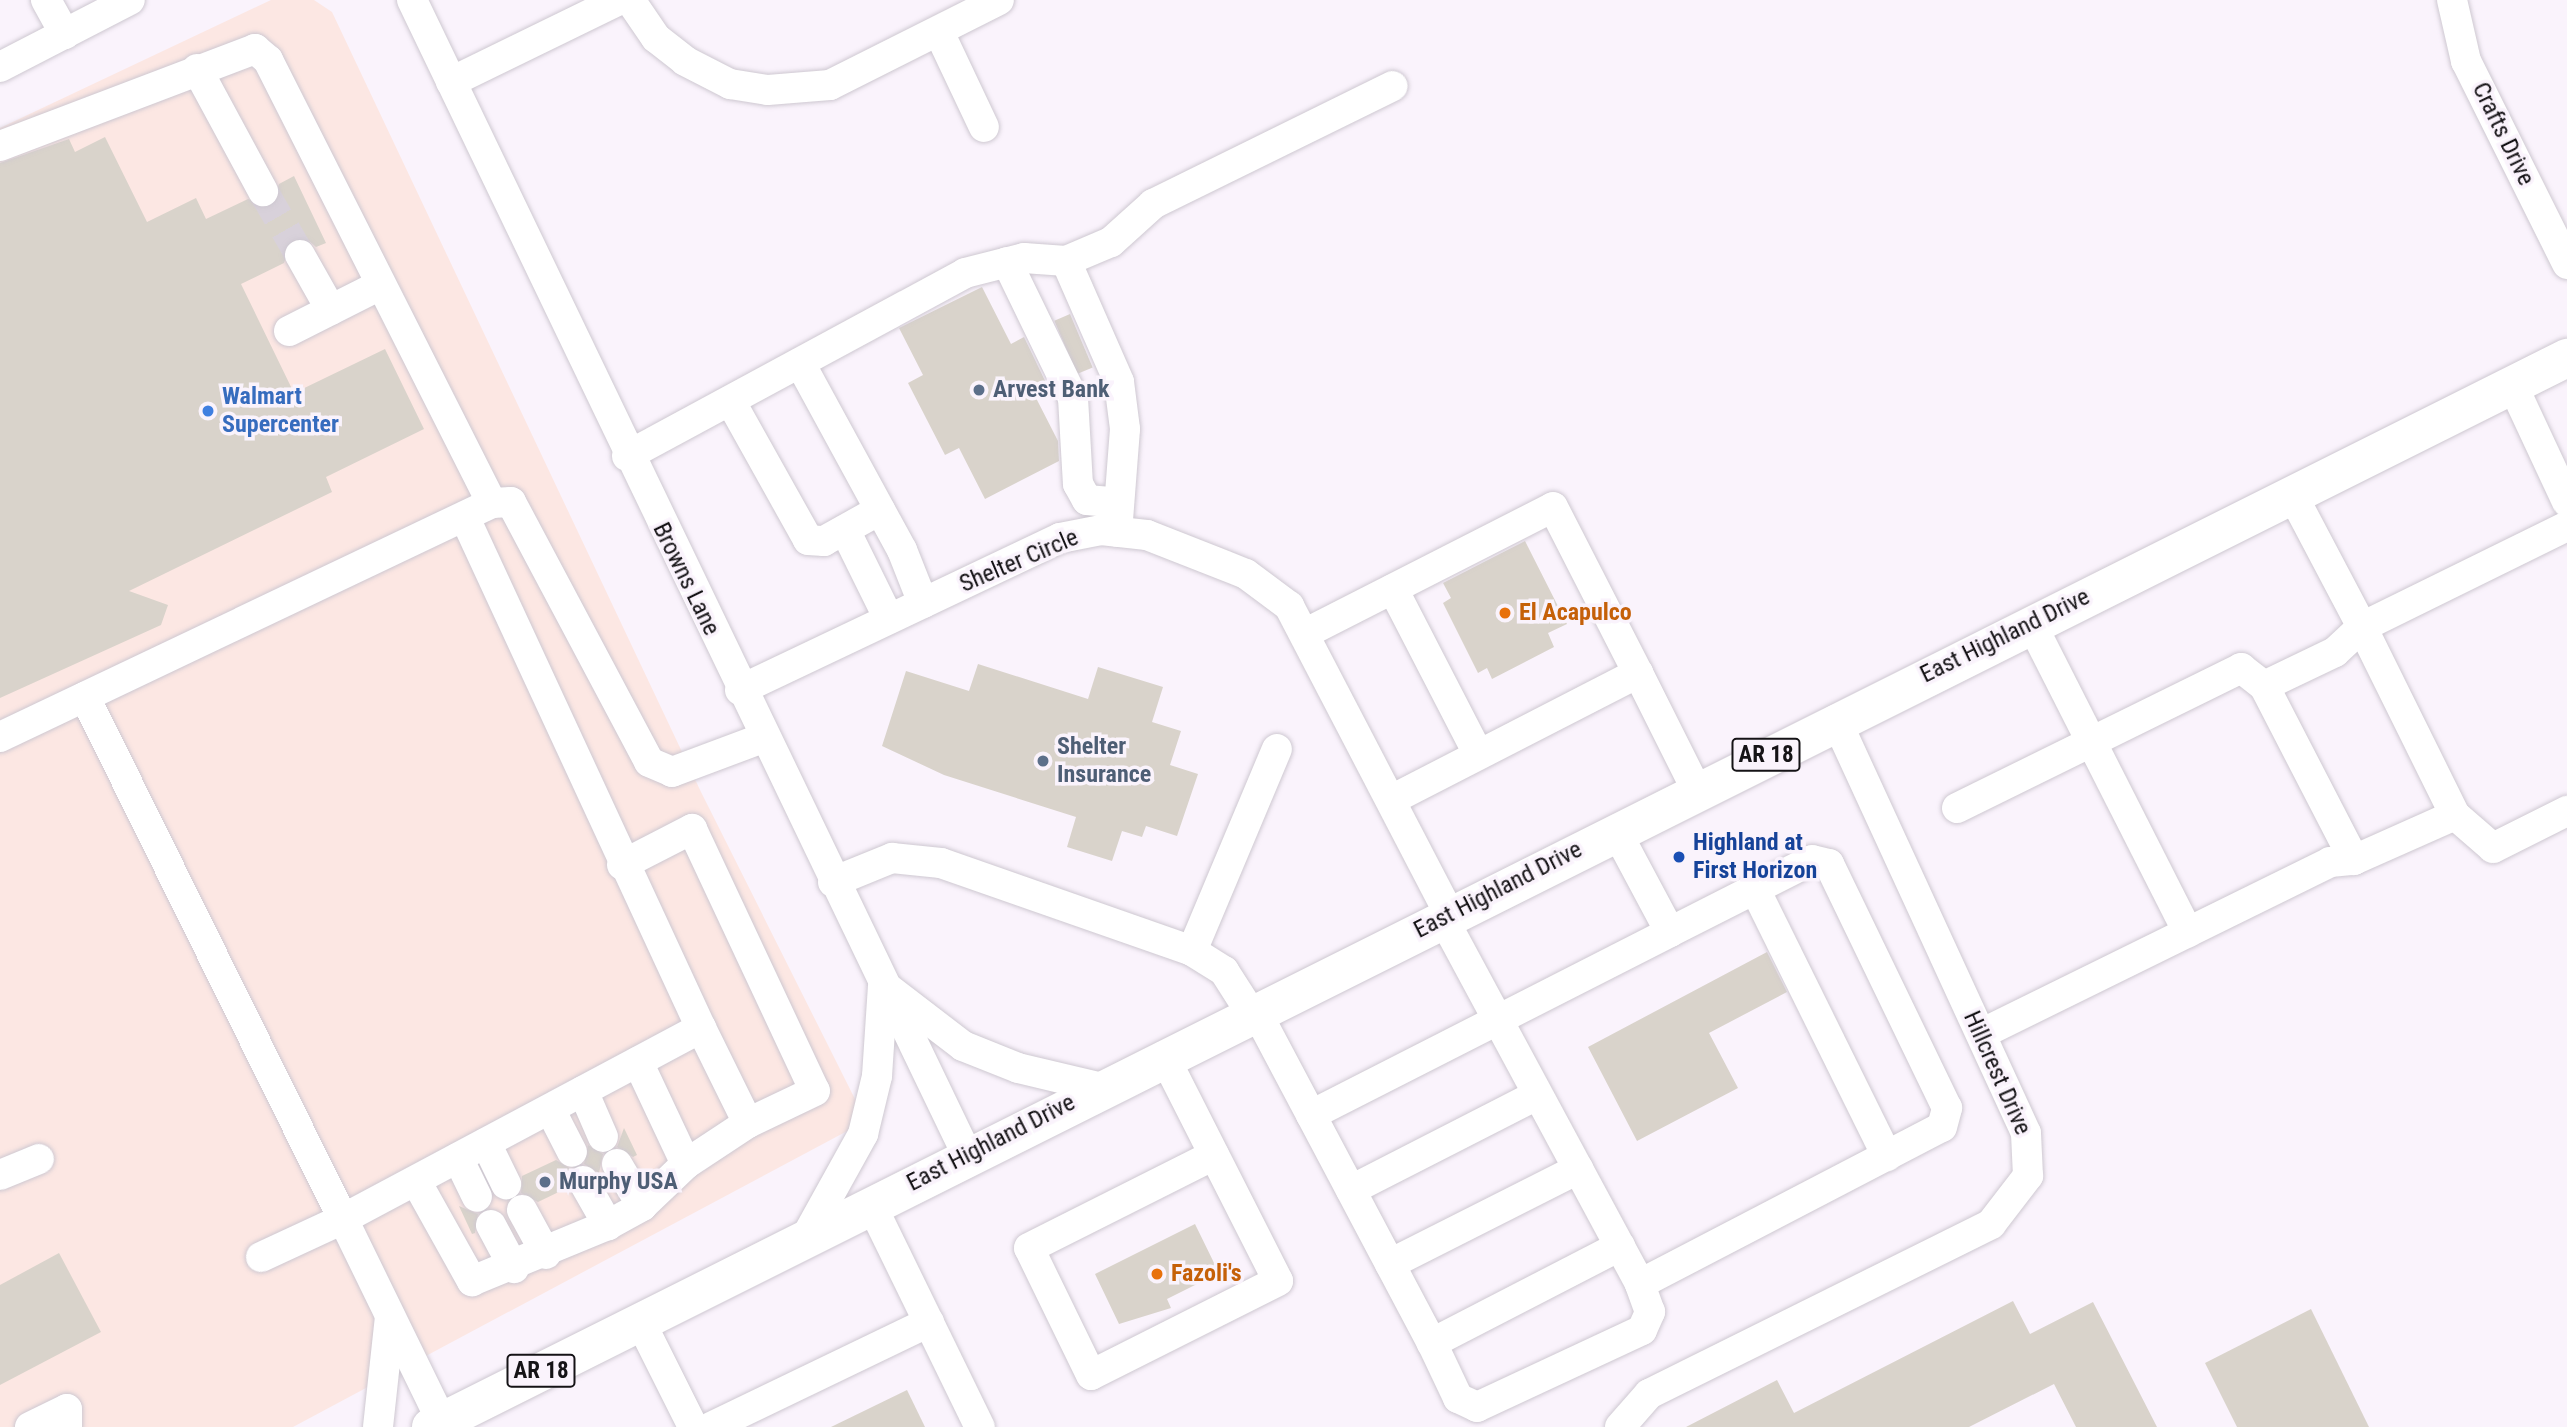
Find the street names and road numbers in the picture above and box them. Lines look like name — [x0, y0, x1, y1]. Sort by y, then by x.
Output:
street label: Crafts Drive — [2466, 78, 2540, 190]
street label: Browns Lane — [646, 518, 726, 640]
street label: Shelter Circle — [955, 523, 1083, 599]
street label: East Highland Drive — [1916, 583, 2094, 689]
road number: AR 18 — [1731, 736, 1801, 775]
street label: East Highland Drive — [1409, 835, 1587, 945]
street label: Hillcrest Drive — [1957, 1007, 2037, 1139]
street label: East Highland Drive — [902, 1088, 1080, 1198]
road number: AR 18 — [506, 1352, 576, 1390]

